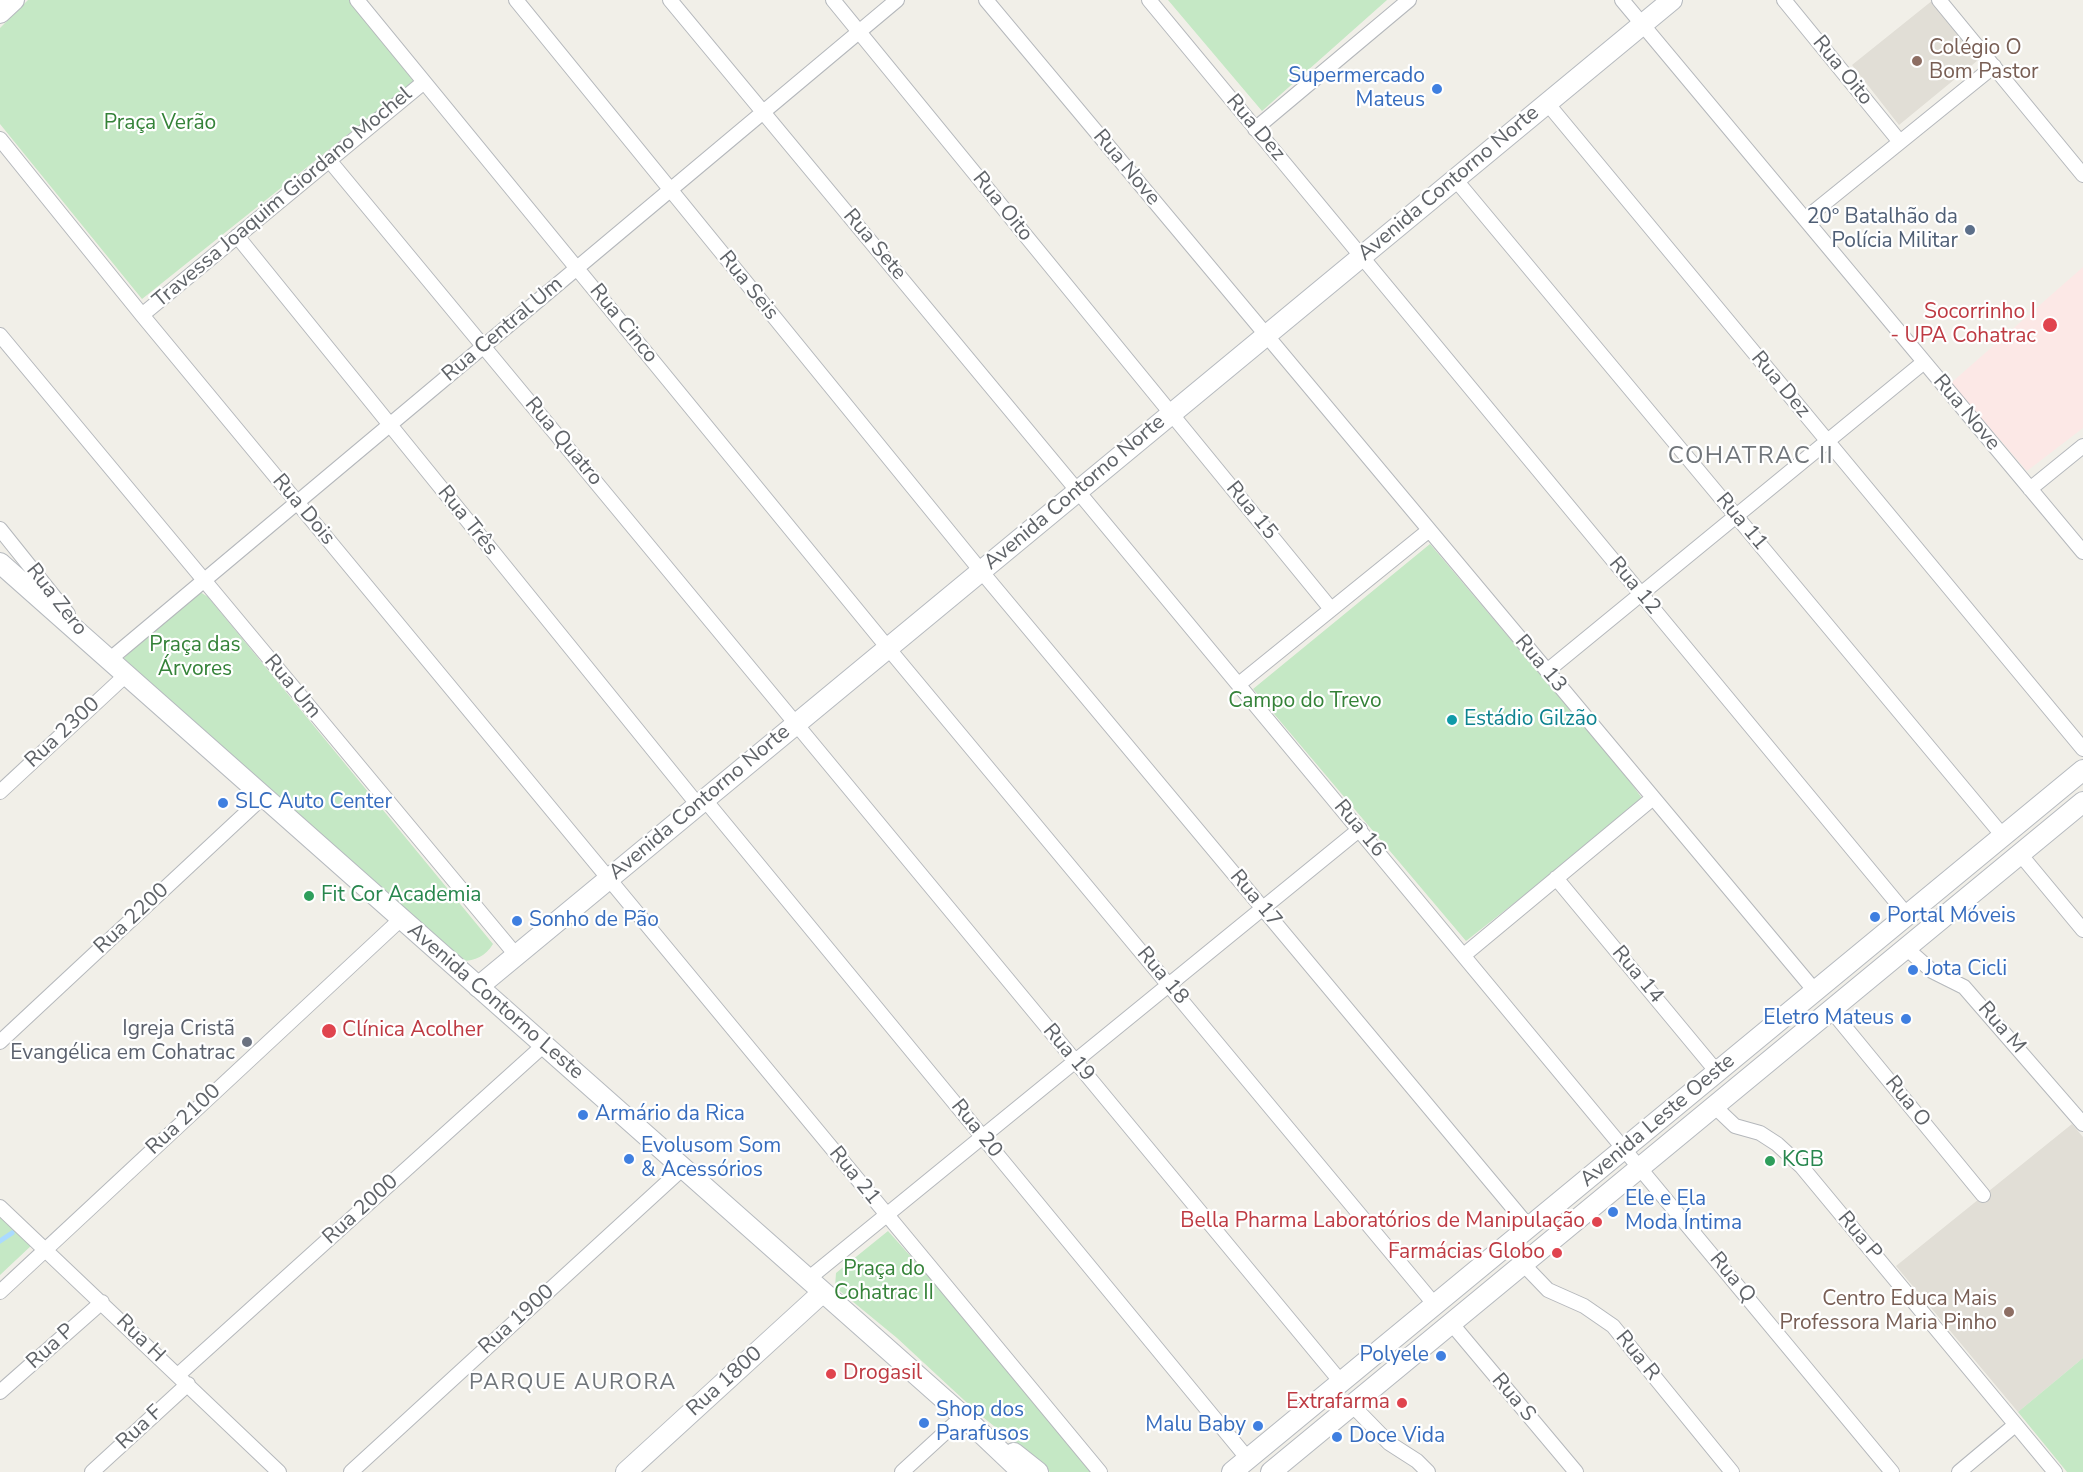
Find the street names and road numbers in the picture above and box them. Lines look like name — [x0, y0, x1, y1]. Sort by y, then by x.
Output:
street label: Rua Oito — [1806, 31, 1878, 111]
street label: Travessa Joaquim Giordano Mochel — [148, 82, 418, 314]
street label: Rua Dez — [1220, 90, 1290, 166]
street label: Avenida Contorno Norte — [1353, 101, 1545, 267]
street label: Rua Nove — [1087, 125, 1165, 211]
street label: Rua Oito — [966, 167, 1038, 247]
street label: Rua Sete — [837, 204, 911, 286]
street label: Rua Seis — [713, 246, 783, 326]
street label: Rua Central Um — [438, 272, 568, 388]
street label: Rua Cinco — [583, 279, 663, 369]
street label: Rua Dez — [1745, 347, 1815, 423]
street label: Rua Nove — [1927, 370, 2005, 456]
street label: Rua Quatro — [519, 393, 607, 491]
street label: Avenida Contorno Norte — [979, 410, 1171, 576]
street label: Rua Dois — [266, 470, 340, 550]
street label: Rua 15 — [1220, 477, 1282, 545]
street label: Rua Três — [431, 481, 503, 561]
street label: Rua 11 — [1710, 488, 1772, 556]
street label: Rua 12 — [1603, 552, 1665, 620]
street label: Rua Zero — [20, 559, 92, 641]
street label: Rua 13 — [1509, 630, 1571, 698]
street label: Rua Um — [258, 650, 326, 724]
street label: Rua 2300 — [20, 692, 106, 774]
street label: Avenida Contorno Norte — [604, 720, 796, 886]
street label: Rua 16 — [1328, 795, 1390, 863]
street label: Rua 17 — [1224, 865, 1286, 933]
street label: Rua 2200 — [89, 878, 175, 960]
street label: Avenida Contorno Leste — [402, 919, 588, 1085]
street label: Rua 14 — [1606, 941, 1668, 1009]
street label: Rua 18 — [1131, 942, 1193, 1010]
street label: Rua M — [1972, 997, 2030, 1059]
street label: Rua 19 — [1037, 1019, 1099, 1087]
street label: Avenida Leste Oeste — [1576, 1049, 1740, 1193]
street label: Rua O — [1879, 1071, 1935, 1133]
street label: Rua 2100 — [141, 1079, 227, 1161]
street label: Rua 20 — [945, 1095, 1007, 1163]
street label: Rua 21 — [823, 1142, 885, 1210]
street label: Rua 2000 — [318, 1170, 404, 1250]
street label: Rua P — [1831, 1207, 1887, 1265]
street label: Rua Q — [1704, 1248, 1760, 1308]
street label: Rua 1900 — [474, 1280, 560, 1360]
street label: Rua H — [110, 1310, 170, 1368]
street label: Rua P — [22, 1319, 80, 1375]
street label: Rua R — [1609, 1326, 1665, 1386]
street label: Rua 1800 — [682, 1342, 768, 1422]
street label: Rua S — [1486, 1369, 1540, 1427]
street label: Rua F — [112, 1400, 168, 1456]

